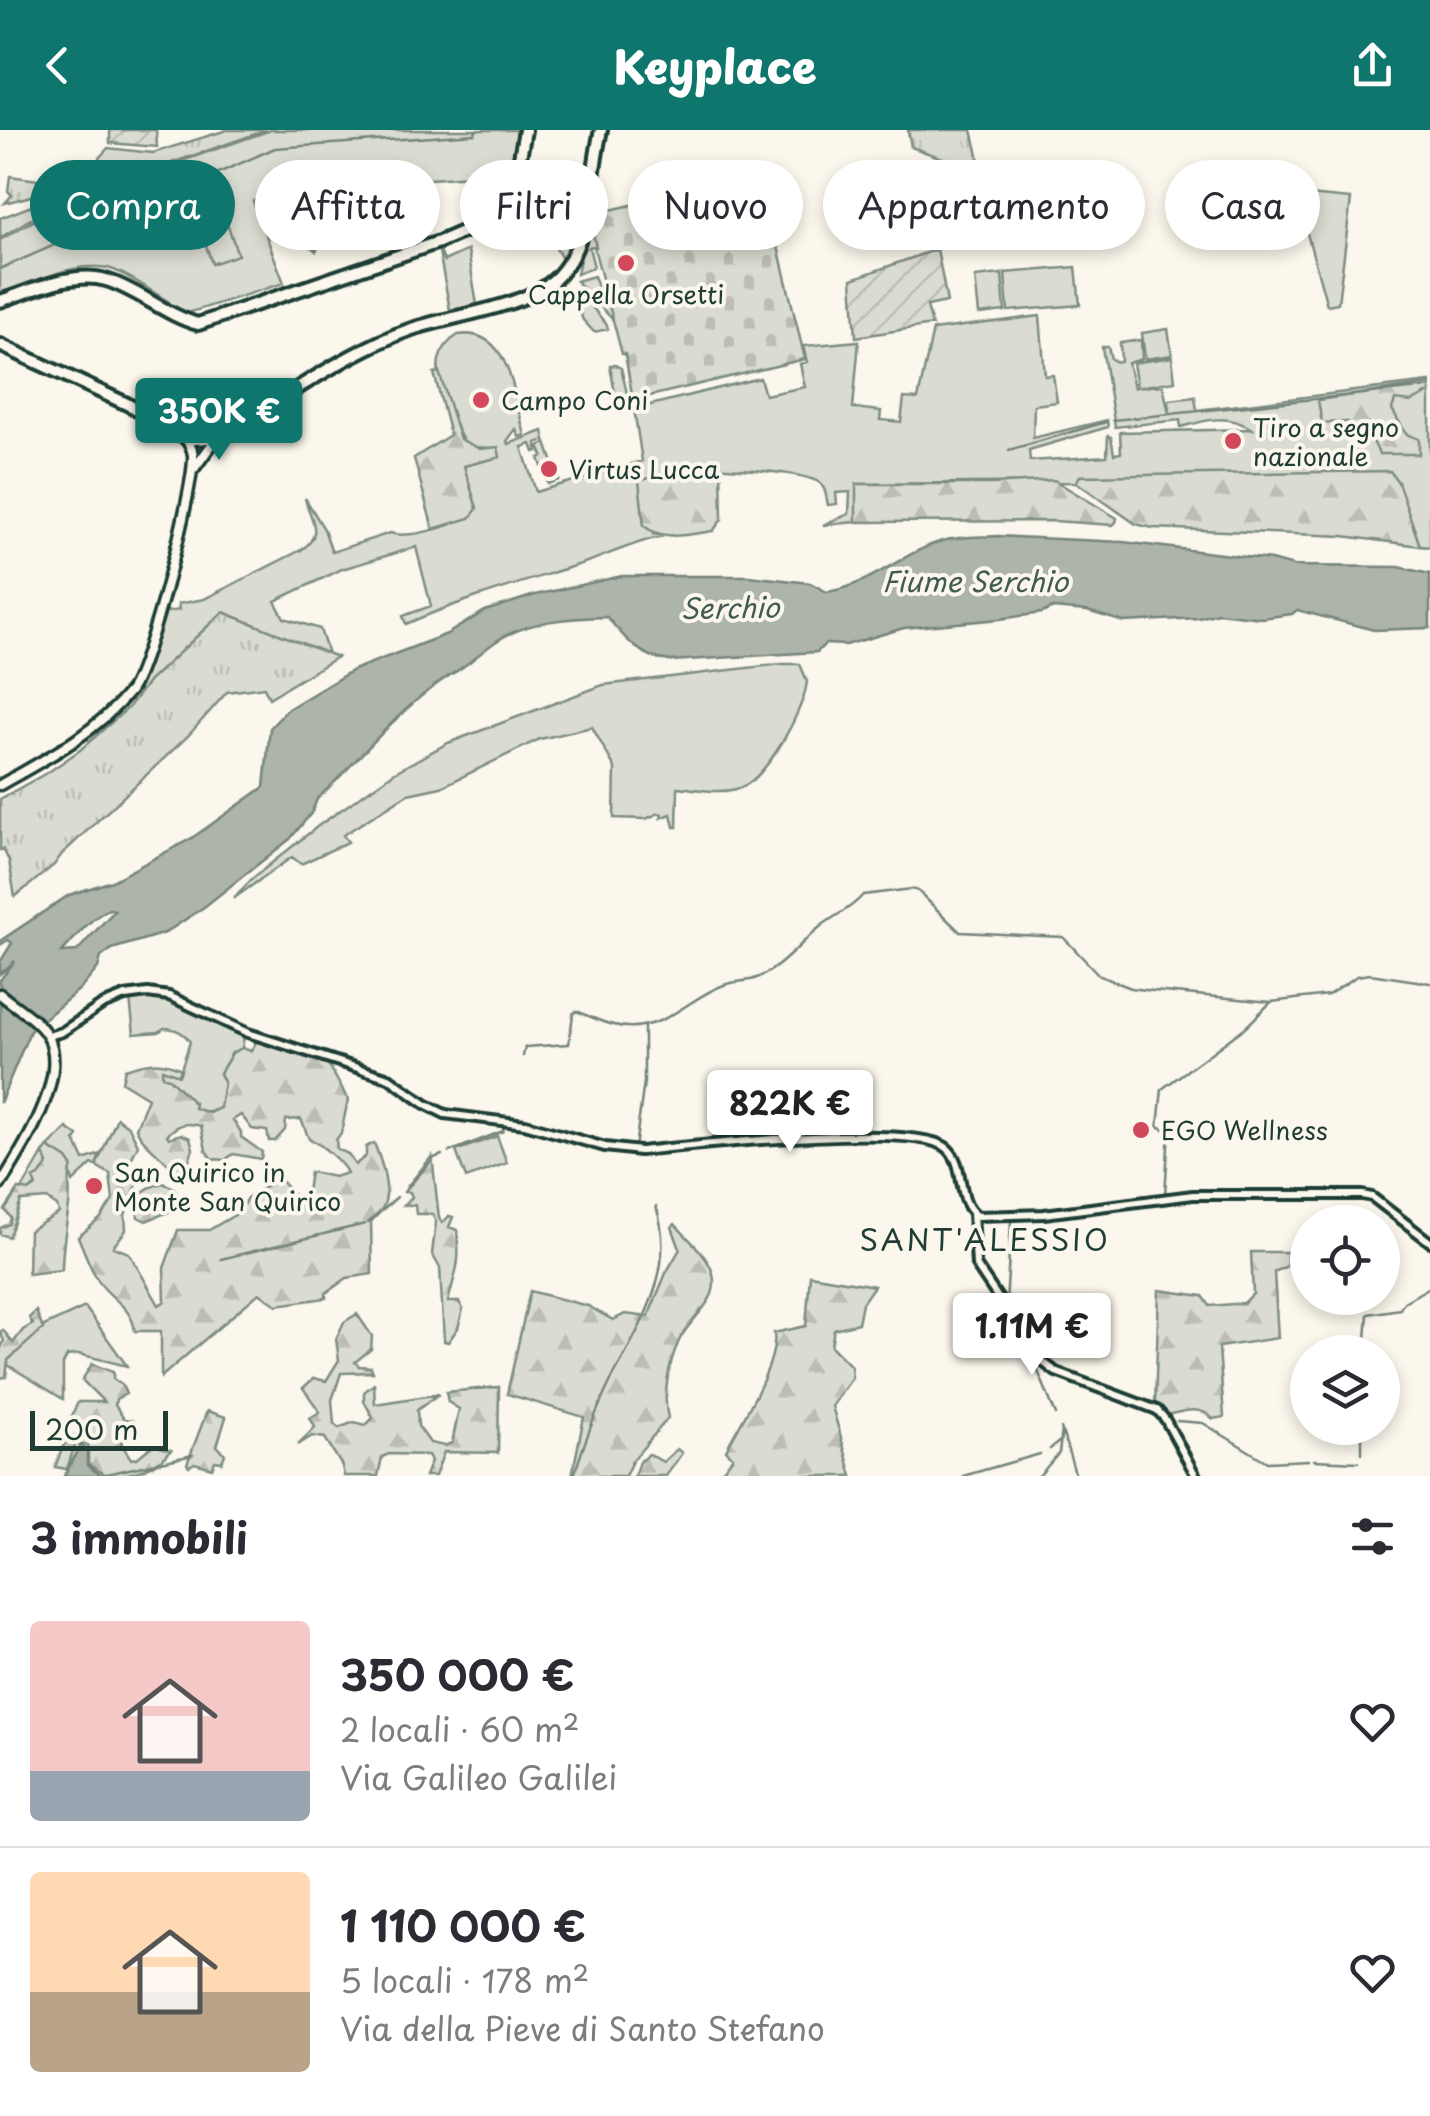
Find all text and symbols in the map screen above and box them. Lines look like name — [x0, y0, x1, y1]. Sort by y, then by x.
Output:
text: Keyplace — [614, 31, 816, 99]
icon: back — [30, 38, 85, 93]
icon: share — [1345, 38, 1400, 93]
chip: Compra — [30, 160, 235, 250]
chip: Affitta — [255, 160, 440, 250]
chip: Filtri — [460, 160, 608, 250]
chip: Nuovo — [628, 160, 803, 250]
chip: Appartamento — [823, 160, 1145, 250]
chip: Casa — [1165, 160, 1320, 250]
marker: Cappella Orsetti — [615, 252, 637, 274]
place label: Cappella Orsetti — [528, 275, 724, 313]
pin: 350K € — [138, 378, 300, 463]
place label: Campo Coni — [501, 381, 648, 419]
text: 350K € — [157, 386, 281, 434]
marker: Campo Coni — [470, 389, 492, 411]
place label: Tiro a segno nazionale — [1253, 408, 1399, 475]
marker: Tiro a segno nazionale — [1222, 430, 1244, 452]
place label: Virtus Lucca — [569, 450, 720, 488]
marker: Virtus Lucca — [538, 458, 560, 480]
water label: Fiume Serchio — [882, 559, 1069, 602]
water label: Serchio — [680, 585, 781, 629]
pin: 822K € — [709, 1070, 871, 1155]
text: 822K € — [729, 1078, 851, 1126]
place label: EGO Wellness — [1161, 1111, 1328, 1149]
marker: EGO Wellness — [1130, 1119, 1152, 1141]
place label: San Quirico in Monte San Quirico — [114, 1153, 341, 1220]
marker: San Quirico in Monte San Quirico — [83, 1175, 105, 1197]
map controls — [1290, 1205, 1400, 1445]
button: locate — [1290, 1205, 1400, 1315]
district label: SANT'ALESSIO — [860, 1216, 1110, 1261]
pin: 1.11M € — [940, 1293, 1124, 1378]
text: 1.11M € — [975, 1301, 1089, 1349]
button: layers — [1290, 1335, 1400, 1445]
scale bar — [30, 1406, 168, 1450]
text: 200 m — [45, 1407, 138, 1450]
text: 3 immobili — [30, 1505, 248, 1568]
icon: filters — [1345, 1509, 1400, 1564]
text: 350 000 € — [340, 1642, 574, 1705]
icon: home — [110, 1661, 230, 1781]
icon: heart — [1345, 1694, 1400, 1749]
text: 2 locali · 60 m² — [340, 1705, 580, 1753]
text: Via Galileo Galilei — [340, 1753, 617, 1801]
text: 1 110 000 € — [340, 1893, 586, 1956]
icon: home — [110, 1912, 230, 2032]
icon: heart — [1345, 1945, 1400, 2000]
text: 5 locali · 178 m² — [340, 1956, 589, 2004]
text: Via della Pieve di Santo Stefano — [340, 2004, 825, 2052]

